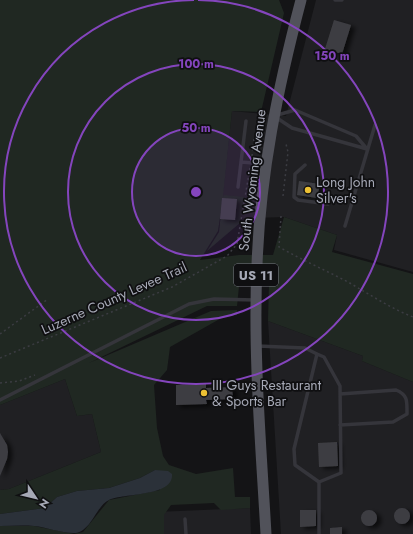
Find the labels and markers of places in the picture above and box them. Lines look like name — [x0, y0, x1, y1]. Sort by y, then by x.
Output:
place label: Long John Silver's — [316, 172, 375, 208]
centre of rings — [189, 185, 203, 199]
marker: Long John Silver's — [303, 185, 313, 195]
place label: III Guys Restaurant & Sports Bar — [212, 375, 322, 411]
marker: III Guys Restaurant & Sports Bar — [199, 388, 209, 398]

